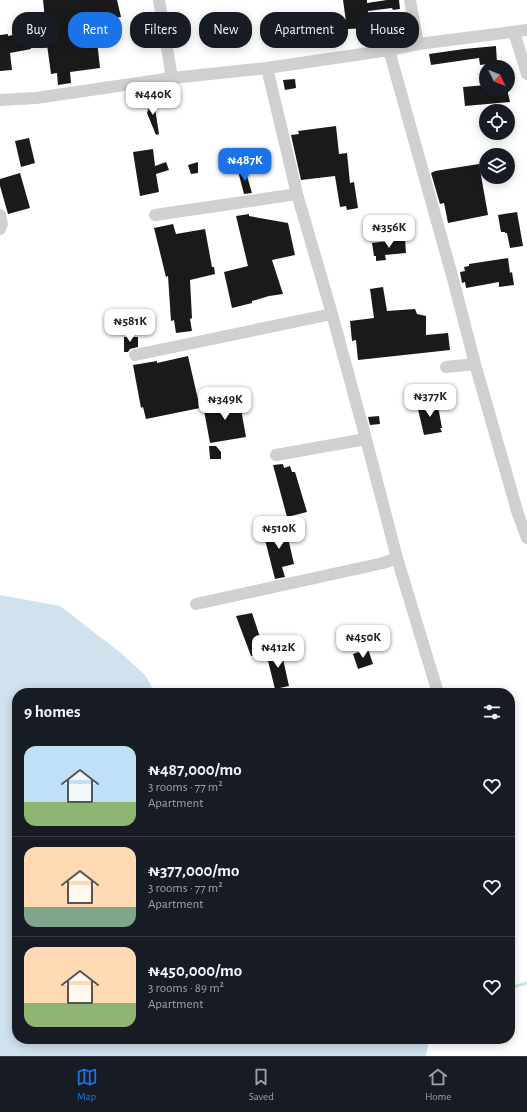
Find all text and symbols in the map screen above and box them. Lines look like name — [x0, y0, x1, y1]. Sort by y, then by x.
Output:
chip: Buy — [12, 12, 60, 48]
chip: Rent — [68, 12, 122, 48]
chip: Filters — [130, 12, 191, 48]
chip: New — [199, 12, 252, 48]
chip: Apartment — [260, 12, 348, 48]
chip: House — [356, 12, 419, 48]
north arrow — [479, 60, 515, 96]
map controls — [479, 60, 515, 184]
pin: ₦440K — [125, 82, 181, 116]
text: ₦440K — [135, 88, 171, 101]
button: locate — [479, 104, 515, 140]
pin: ₦487K — [217, 148, 273, 182]
button: layers — [479, 148, 515, 184]
text: ₦487K — [227, 154, 263, 167]
pin: ₦356K — [361, 215, 417, 249]
text: ₦356K — [372, 221, 406, 234]
pin: ₦581K — [102, 309, 158, 343]
text: ₦581K — [113, 315, 147, 328]
pin: ₦377K — [402, 384, 458, 418]
pin: ₦349K — [197, 387, 253, 421]
text: ₦377K — [413, 390, 447, 403]
text: ₦349K — [207, 393, 243, 406]
pin: ₦510K — [251, 516, 307, 550]
text: ₦510K — [262, 522, 296, 535]
pin: ₦450K — [335, 625, 391, 659]
text: ₦450K — [345, 631, 381, 644]
pin: ₦412K — [250, 635, 306, 669]
text: ₦412K — [261, 641, 295, 654]
icon: filters — [481, 701, 503, 723]
text: 9 homes — [24, 703, 80, 720]
text: ₦487,000/mo — [148, 761, 242, 778]
icon: home — [56, 762, 104, 810]
icon: heart — [481, 775, 503, 797]
text: 3 rooms · 77 m² — [148, 781, 223, 794]
text: Apartment — [148, 797, 203, 810]
text: ₦377,000/mo — [148, 862, 239, 879]
icon: home — [56, 863, 104, 911]
icon: heart — [481, 876, 503, 898]
text: 3 rooms · 77 m² — [148, 882, 223, 895]
text: Apartment — [148, 898, 203, 911]
text: ₦450,000/mo — [148, 962, 242, 979]
icon: home — [56, 963, 104, 1011]
icon: heart — [481, 976, 503, 998]
text: 3 rooms · 89 m² — [148, 982, 224, 995]
text: Apartment — [148, 998, 203, 1011]
tab: Map — [76, 1066, 98, 1103]
tab: Saved — [249, 1066, 274, 1103]
tab: Home — [425, 1066, 451, 1103]

